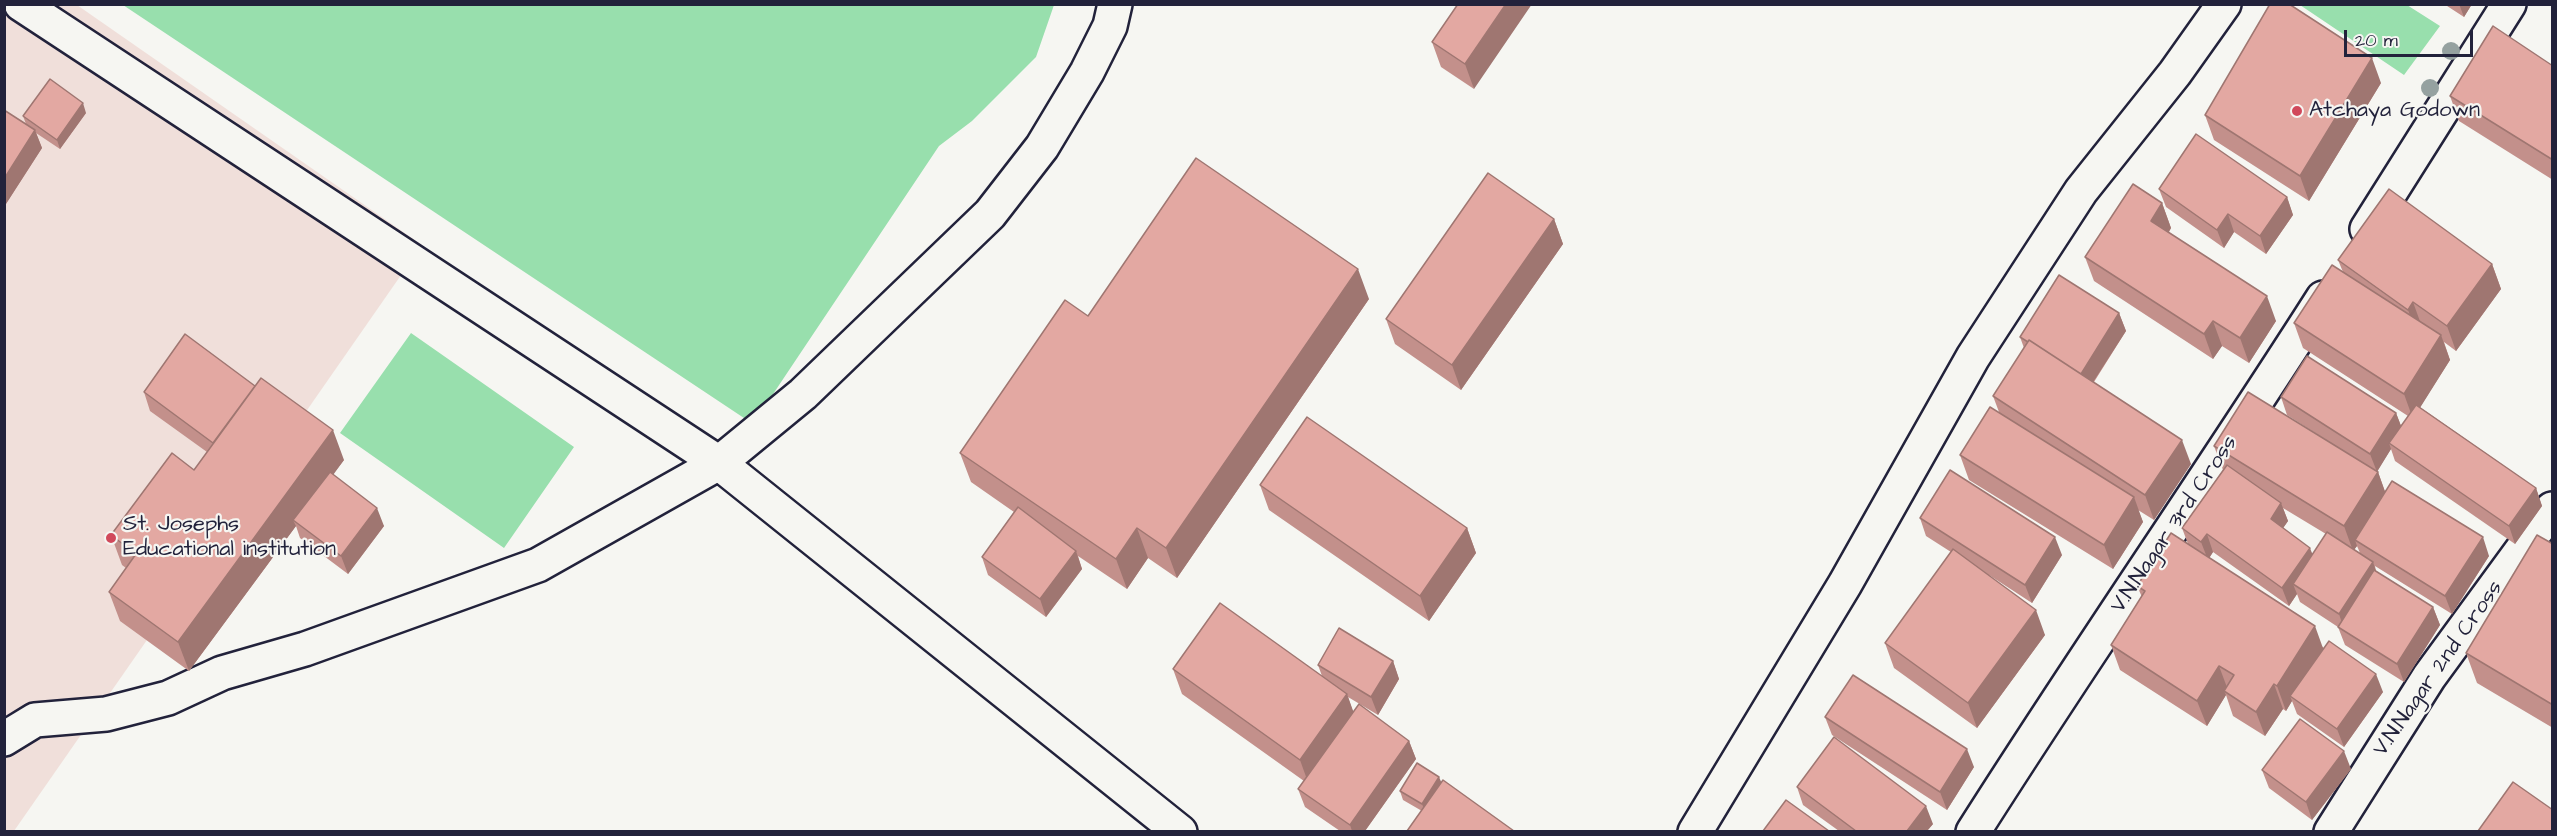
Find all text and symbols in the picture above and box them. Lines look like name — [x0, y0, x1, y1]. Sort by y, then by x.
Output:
scale bar — [2347, 18, 2476, 56]
text: 20 m — [2355, 28, 2398, 53]
place label: Atchaya Godown — [2309, 98, 2480, 124]
marker: Atchaya Godown — [2290, 104, 2304, 118]
street label: V.N.Nagar 3rd Cross — [2106, 431, 2244, 619]
place label: St. Josephs Educational institution — [123, 512, 336, 564]
marker: St. Josephs Educational institution — [104, 531, 118, 545]
street label: V.N.Nagar 2nd Cross — [2369, 576, 2509, 762]

